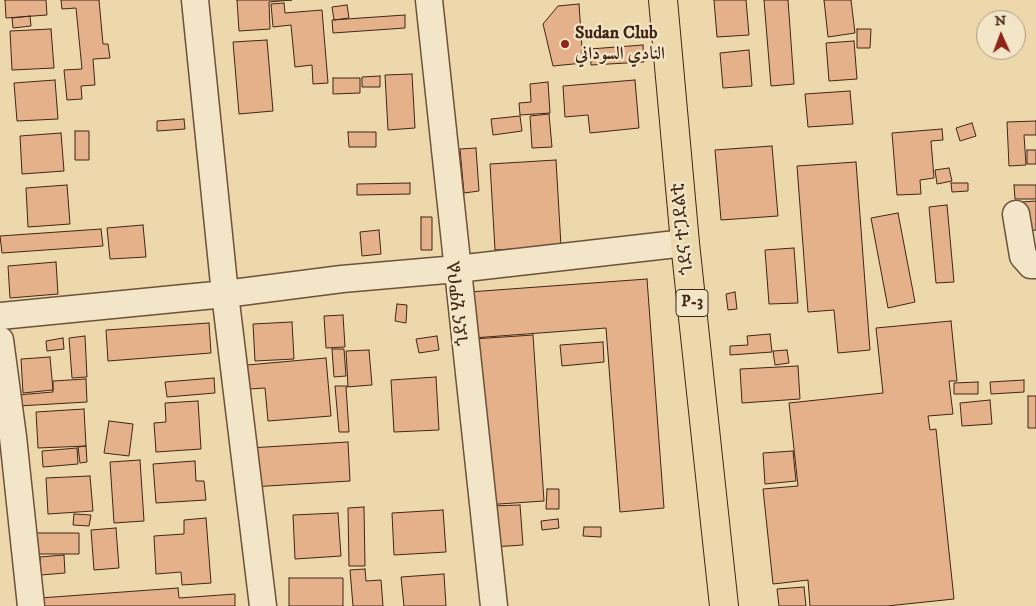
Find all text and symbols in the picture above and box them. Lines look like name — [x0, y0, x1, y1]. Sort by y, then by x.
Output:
north arrow — [976, 10, 1026, 60]
text: N — [994, 12, 1007, 30]
place label: Sudan Club النادي السوداني — [575, 23, 665, 66]
marker: Sudan Club النادي السوداني — [559, 38, 571, 50]
street label: ጎደና ተጋደልቲ — [668, 182, 700, 276]
street label: ጎደና ሂምቦል — [445, 259, 475, 347]
road number: P-3 — [676, 290, 708, 316]

